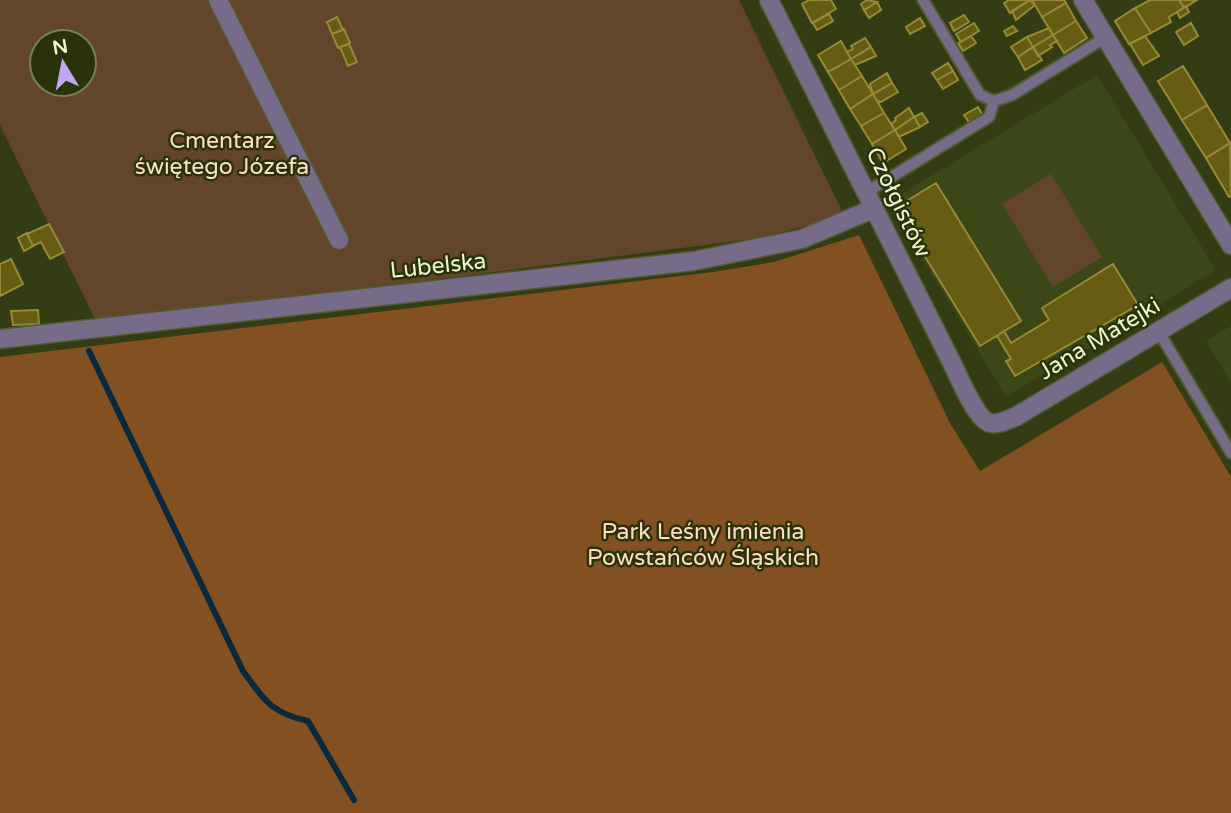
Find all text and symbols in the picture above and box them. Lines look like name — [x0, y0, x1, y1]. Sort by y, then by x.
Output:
north arrow — [28, 28, 98, 98]
text: N — [51, 35, 70, 59]
park label: Cmentarz świętego Józefa — [135, 127, 309, 181]
street label: Czołgistów — [859, 143, 937, 262]
street label: Lubelska — [389, 247, 488, 285]
street label: Jana Matejki — [1034, 292, 1166, 386]
park label: Park Leśny imienia Powstańców Śląskich — [587, 518, 819, 572]

